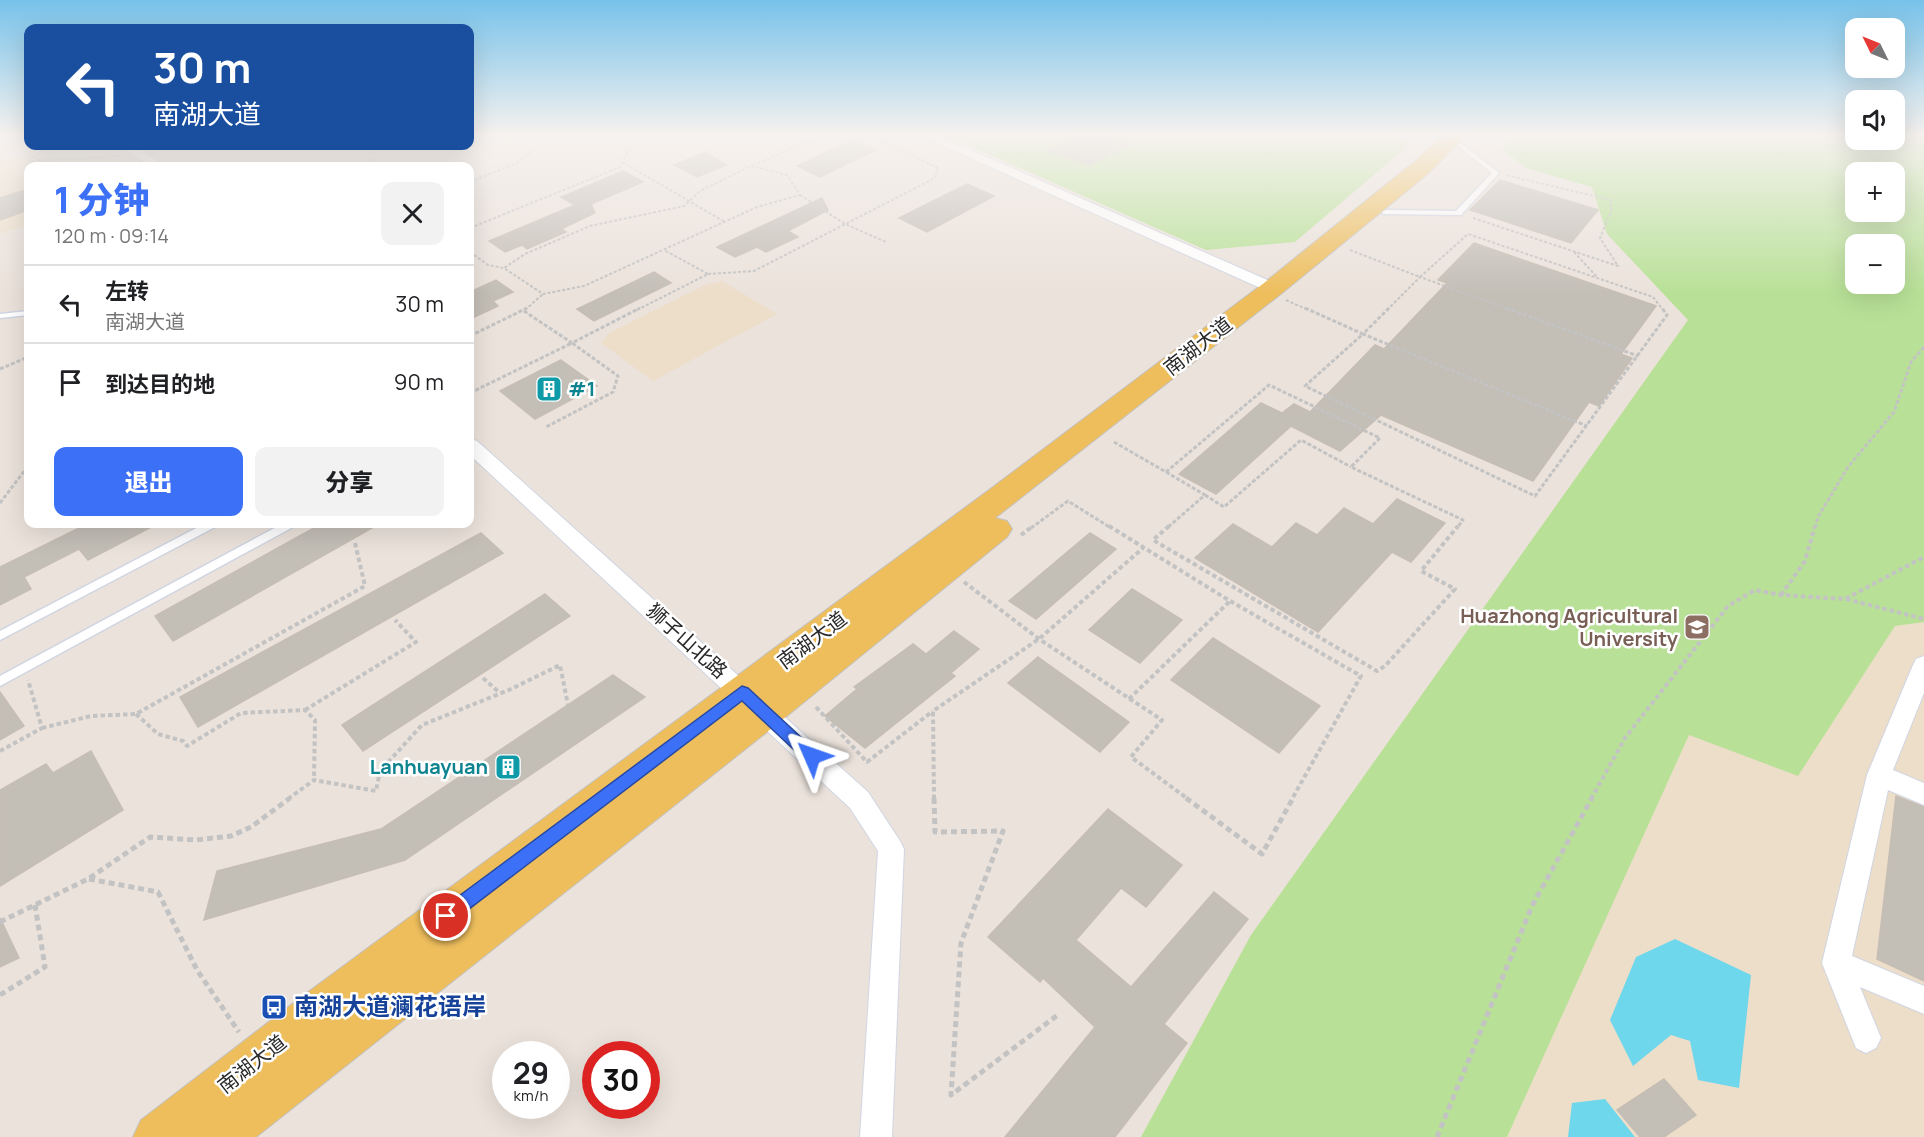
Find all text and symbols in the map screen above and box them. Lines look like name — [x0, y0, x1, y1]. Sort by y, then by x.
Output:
north arrow — [1845, 18, 1905, 78]
map controls — [1845, 18, 1905, 294]
text: 30 m — [153, 38, 251, 96]
icon: left — [54, 48, 132, 126]
button: sound — [1845, 90, 1905, 150]
text: 南湖大道 — [153, 95, 261, 132]
button: + — [1845, 162, 1905, 222]
text: 1 分钟 — [54, 175, 150, 224]
button: close — [381, 182, 444, 245]
text: 120 m · 09:14 — [54, 222, 169, 249]
button: − — [1845, 234, 1905, 294]
text: 左转 — [105, 276, 149, 306]
icon: left — [54, 288, 87, 321]
text: 30 m — [395, 289, 444, 319]
text: 南湖大道 — [105, 308, 185, 335]
street label: 南湖大道 — [1158, 310, 1238, 381]
icon: arrive — [54, 366, 87, 399]
text: 90 m — [394, 367, 444, 397]
text: 到达目的地 — [105, 369, 215, 399]
building icon: #1 — [534, 374, 564, 404]
place label: #1 — [568, 375, 595, 402]
button: 退出 — [54, 447, 243, 516]
button: 分享 — [255, 447, 444, 516]
street label: 狮子山北路 — [641, 597, 734, 684]
place label: Huazhong Agricultural University — [1460, 602, 1679, 652]
street label: 南湖大道 — [772, 605, 852, 674]
school or university icon: Huazhong Agricultural University — [1682, 612, 1712, 642]
position arrow — [780, 724, 844, 788]
building icon: Lanhuayuan — [493, 752, 523, 782]
place label: Lanhuayuan — [370, 753, 488, 780]
pin — [420, 890, 471, 941]
icon: arrive — [429, 899, 462, 932]
place label: 南湖大道澜花语岸 — [294, 989, 486, 1022]
bus stop icon: 南湖大道澜花语岸 — [259, 992, 289, 1022]
street label: 南湖大道 — [212, 1028, 292, 1099]
speed limit sign: 30 — [582, 1041, 660, 1119]
text: 29 — [513, 1052, 549, 1093]
text: km/h — [514, 1085, 548, 1106]

